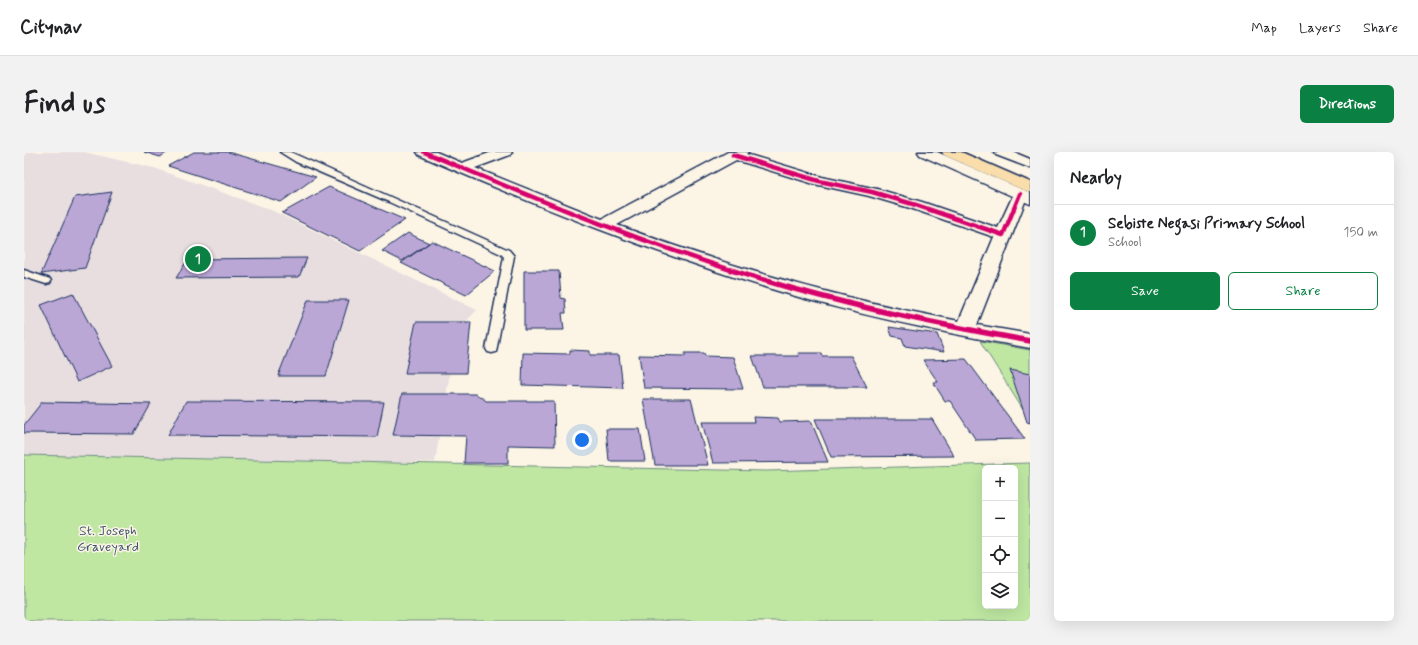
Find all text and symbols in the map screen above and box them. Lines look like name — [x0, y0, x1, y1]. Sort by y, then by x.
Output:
text: Citynav — [20, 15, 82, 40]
text: Map — [1251, 19, 1277, 37]
text: Layers — [1299, 19, 1341, 37]
text: Share — [1363, 19, 1398, 37]
button: Directions — [1300, 85, 1394, 123]
text: Find us — [24, 86, 105, 123]
text: Nearby — [1070, 167, 1122, 189]
text: Sebiste Negasi Primary School — [1108, 214, 1305, 234]
text: 1 — [1080, 224, 1086, 241]
text: 150 m — [1344, 224, 1378, 241]
text: School — [1108, 234, 1142, 251]
pin: 1 — [185, 244, 211, 274]
button: Save — [1070, 272, 1220, 310]
button: Share — [1228, 272, 1378, 310]
your location — [572, 430, 592, 450]
map controls — [982, 465, 1018, 609]
button: + — [982, 465, 1018, 501]
button: − — [982, 501, 1018, 537]
park label: St. Joseph Graveyard — [77, 522, 139, 556]
button: locate — [982, 537, 1018, 573]
button: layers — [982, 573, 1018, 609]

